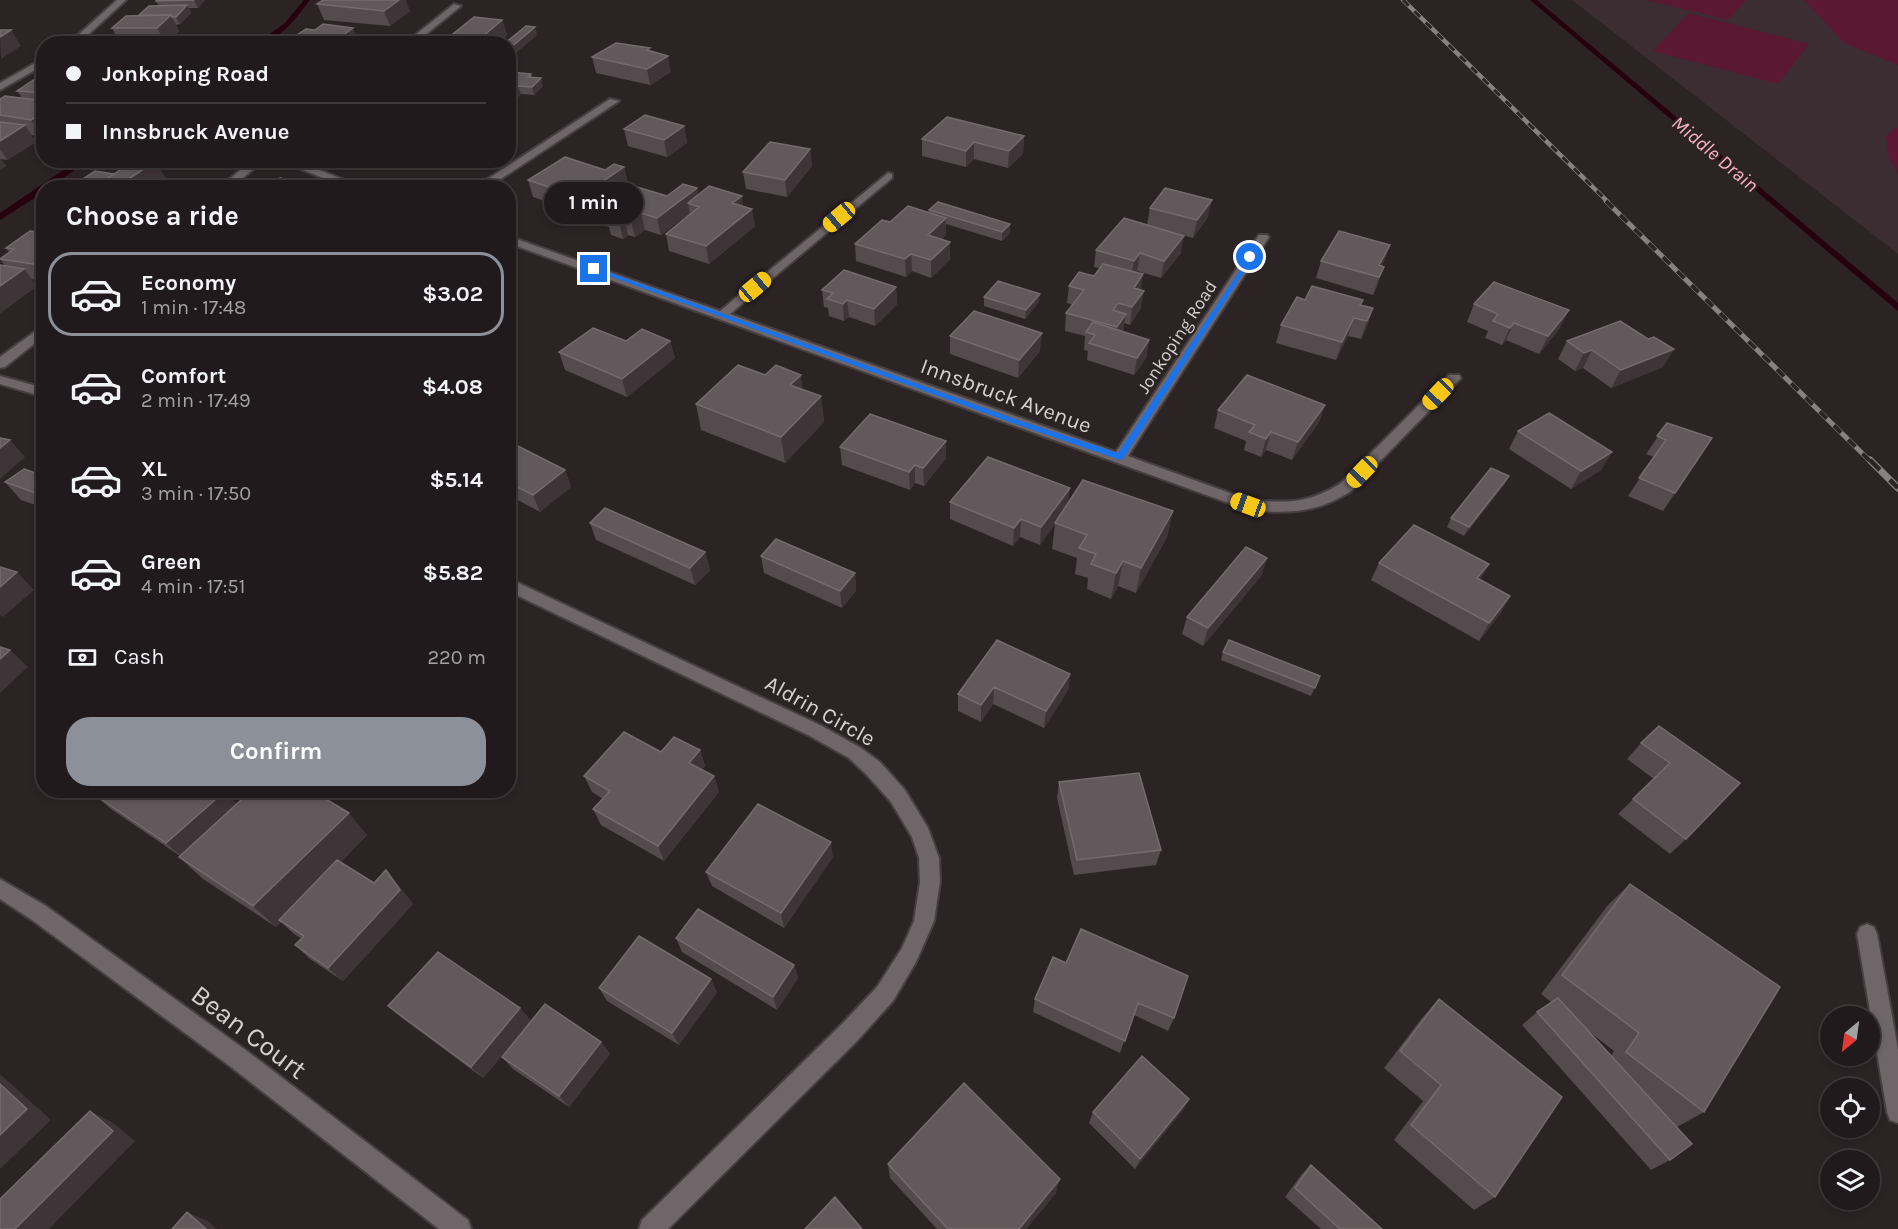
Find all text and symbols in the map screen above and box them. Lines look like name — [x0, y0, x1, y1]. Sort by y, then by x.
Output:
text: Jonkoping Road — [102, 61, 269, 87]
water label: Middle Drain — [1667, 111, 1763, 197]
text: Innsbruck Avenue — [102, 119, 289, 145]
callout: 1 min — [544, 182, 644, 224]
text: 1 min — [568, 191, 619, 214]
car — [819, 199, 859, 235]
text: Choose a ride — [66, 200, 239, 232]
route start — [1236, 243, 1263, 270]
route end — [580, 255, 607, 282]
icon: car — [69, 267, 123, 321]
car — [735, 269, 775, 305]
text: Economy — [141, 270, 236, 296]
street label: Jonkoping Road — [1132, 276, 1222, 398]
text: $3.02 — [422, 281, 483, 307]
text: 1 min · 17:48 — [141, 296, 246, 319]
street label: Innsbruck Avenue — [917, 353, 1095, 439]
icon: car — [69, 360, 123, 414]
text: Comfort — [141, 363, 226, 389]
text: $4.08 — [422, 374, 483, 400]
car — [1419, 375, 1457, 413]
text: 2 min · 17:49 — [141, 389, 251, 412]
icon: car — [69, 453, 123, 507]
car — [1343, 453, 1381, 491]
text: XL — [141, 456, 167, 482]
text: $5.14 — [429, 467, 483, 493]
text: 3 min · 17:50 — [141, 482, 251, 505]
car — [1228, 490, 1268, 520]
icon: car — [69, 546, 123, 600]
text: Green — [141, 549, 202, 575]
text: $5.82 — [423, 560, 483, 586]
text: 4 min · 17:51 — [141, 575, 245, 598]
icon: cash — [66, 641, 99, 674]
text: Cash — [114, 644, 164, 670]
text: 220 m — [427, 646, 486, 669]
street label: Aldrin Circle — [760, 670, 880, 752]
button: Confirm — [66, 717, 486, 786]
street label: Bean Court — [185, 978, 313, 1086]
north arrow — [1820, 1006, 1880, 1066]
map controls — [1820, 1006, 1880, 1210]
button: locate — [1820, 1078, 1880, 1138]
button: layers — [1820, 1150, 1880, 1210]

